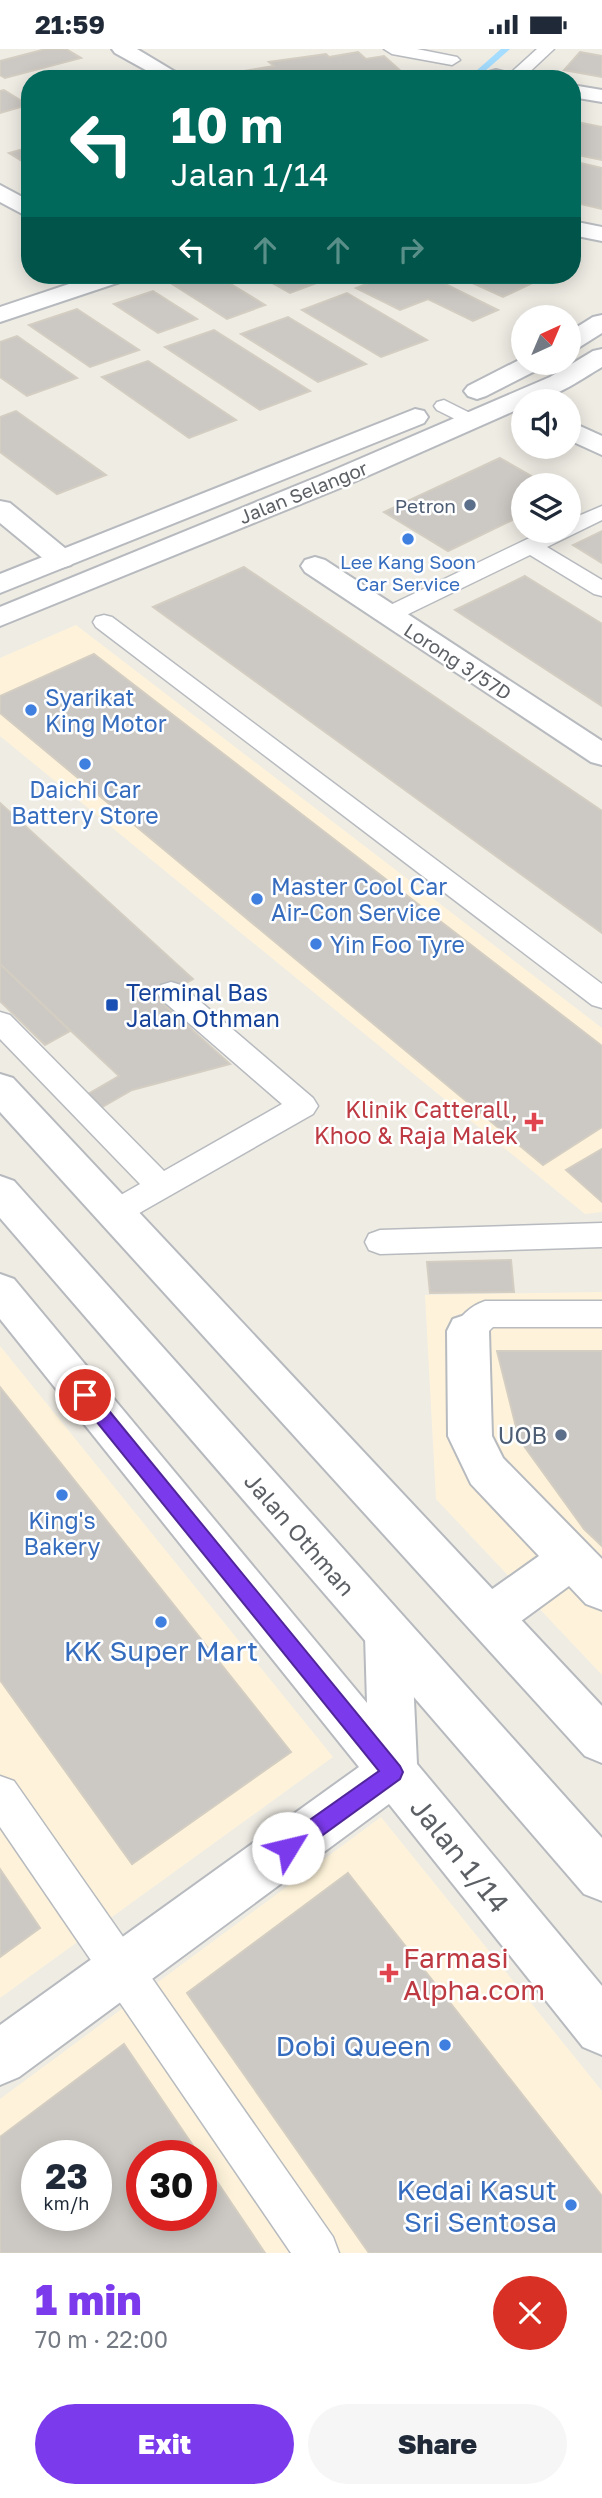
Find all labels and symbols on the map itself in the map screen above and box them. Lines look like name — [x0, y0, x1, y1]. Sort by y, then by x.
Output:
north arrow — [511, 305, 581, 375]
street label: Jalan Selangor — [235, 456, 371, 528]
place label: Petron — [395, 494, 456, 517]
marker: Petron — [462, 497, 478, 513]
marker: Lee Kang Soon Car Service — [400, 531, 416, 547]
place label: Lee Kang Soon Car Service — [340, 550, 476, 595]
street label: Lorong 3/57D — [400, 618, 516, 704]
place label: Syarikat King Motor — [45, 683, 167, 737]
marker: Syarikat King Motor — [23, 702, 39, 718]
marker: Daichi Car Battery Store — [77, 756, 93, 772]
place label: Daichi Car Battery Store — [11, 775, 159, 829]
place label: Master Cool Car Air-Con Service — [271, 872, 447, 926]
marker: Master Cool Car Air-Con Service — [249, 891, 265, 907]
place label: Yin Foo Tyre — [330, 930, 465, 958]
marker: Yin Foo Tyre — [308, 936, 324, 952]
place label: Terminal Bas Jalan Othman — [126, 978, 280, 1032]
marker: Terminal Bas Jalan Othman — [104, 997, 120, 1013]
place label: Klinik Catterall, Khoo & Raja Malek — [314, 1095, 518, 1149]
marker: Klinik Catterall, Khoo & Raja Malek — [524, 1112, 544, 1132]
pin — [55, 1365, 115, 1425]
place label: UOB — [498, 1421, 547, 1449]
marker: UOB — [553, 1427, 569, 1443]
street label: Jalan Othman — [239, 1467, 361, 1601]
marker: King's Bakery — [54, 1487, 70, 1503]
place label: King's Bakery — [24, 1506, 101, 1560]
marker: KK Super Mart — [153, 1614, 169, 1630]
place label: KK Super Mart — [64, 1634, 258, 1667]
street label: Jalan 1/14 — [404, 1791, 516, 1919]
position arrow — [251, 1811, 325, 1885]
place label: Farmasi Alpha.com — [403, 1941, 545, 2006]
marker: Farmasi Alpha.com — [381, 1965, 397, 1981]
place label: Dobi Queen — [276, 2029, 431, 2062]
marker: Dobi Queen — [437, 2037, 453, 2053]
speed limit sign: 30 — [126, 2140, 217, 2231]
place label: Kedai Kasut Sri Sentosa — [397, 2173, 557, 2238]
marker: Kedai Kasut Sri Sentosa — [563, 2197, 579, 2213]

